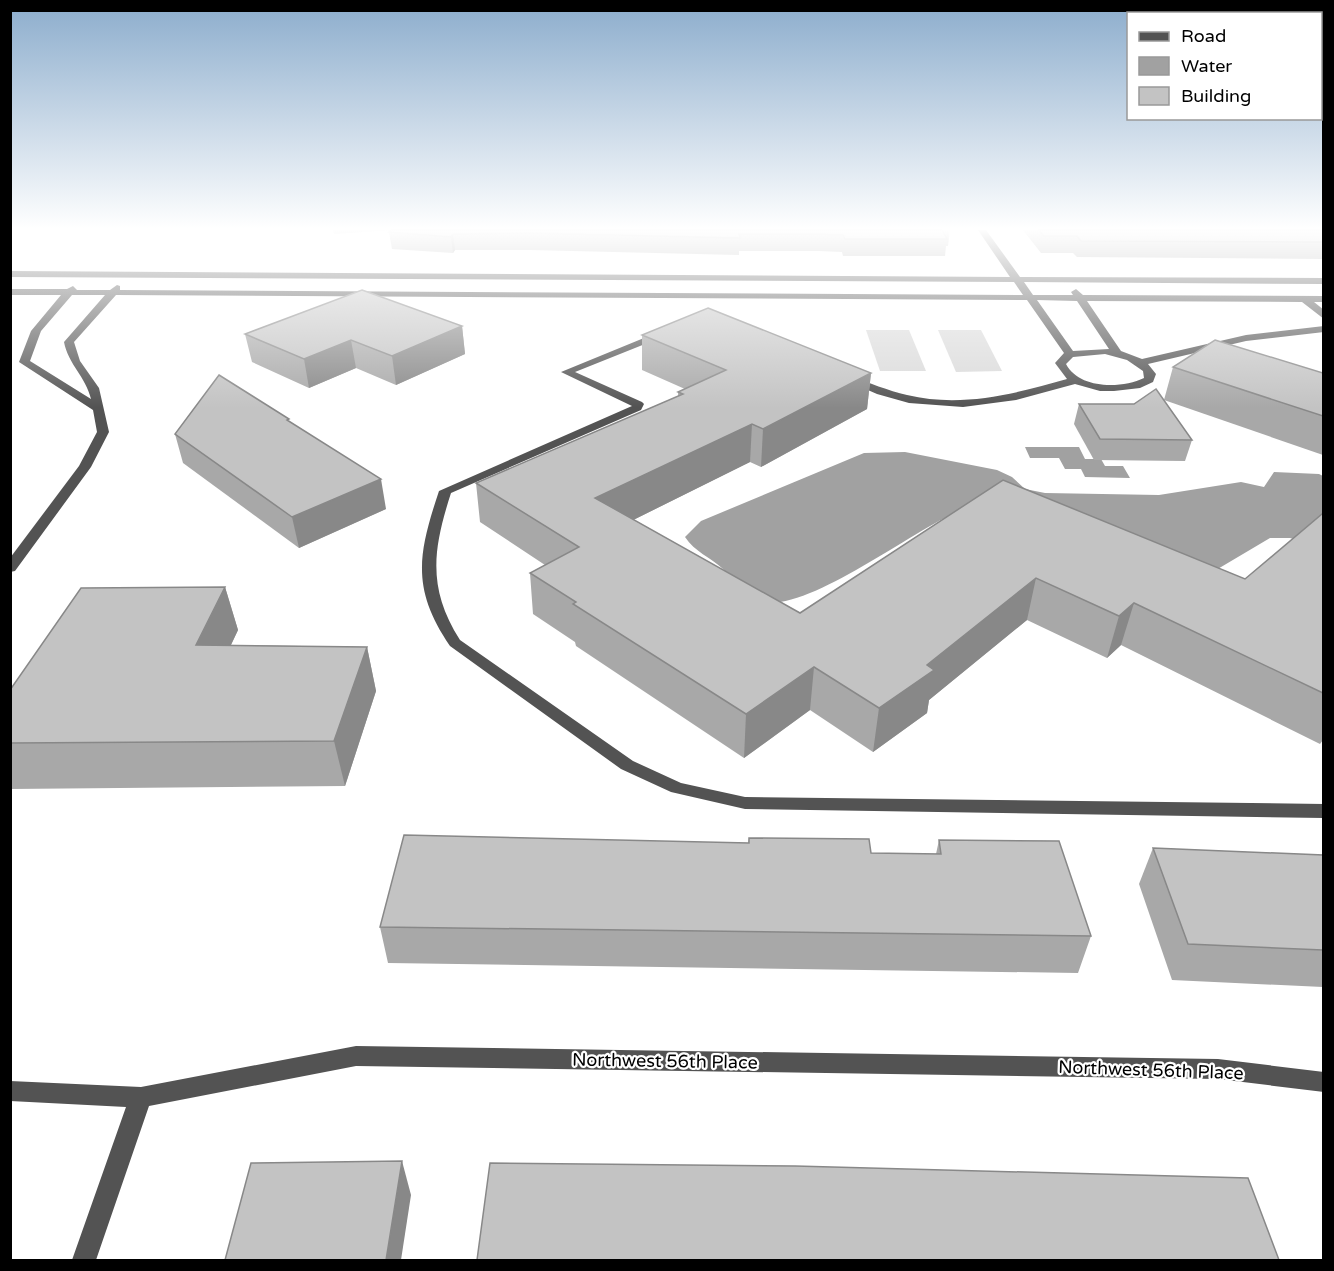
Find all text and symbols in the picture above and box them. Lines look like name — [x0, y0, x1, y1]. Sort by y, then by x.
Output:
legend — [1127, 12, 1322, 120]
text: Road — [1181, 25, 1226, 47]
text: Water — [1181, 55, 1232, 77]
text: Building — [1181, 85, 1251, 107]
street label: Northwest 56th Place — [572, 1048, 758, 1074]
street label: Northwest 56th Place — [1058, 1056, 1244, 1084]

